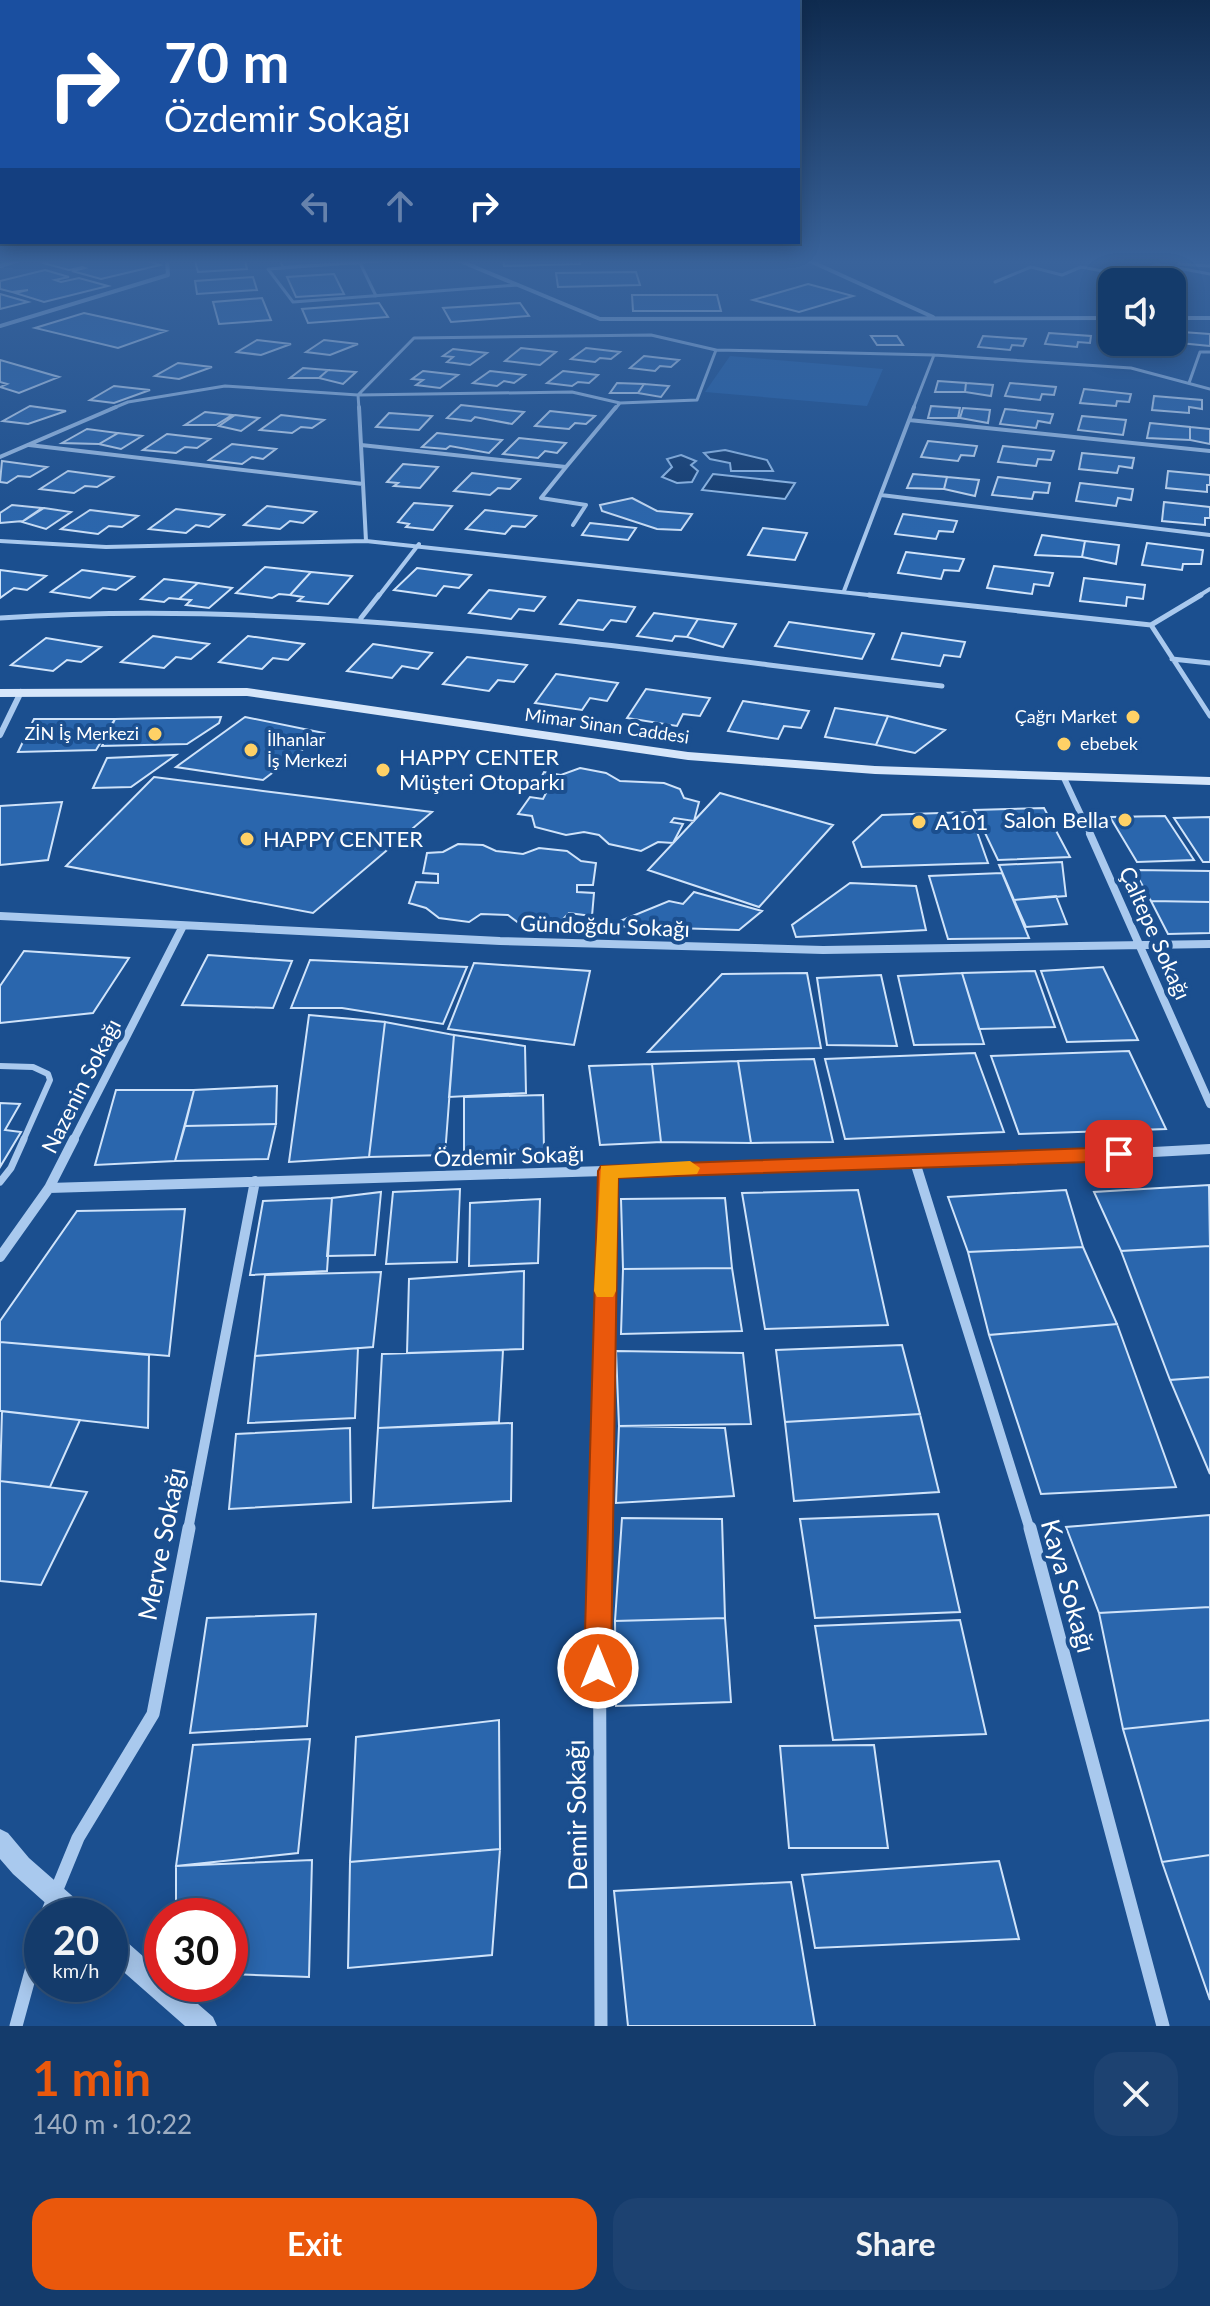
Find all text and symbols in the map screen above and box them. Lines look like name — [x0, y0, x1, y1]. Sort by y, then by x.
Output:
text: 70 m — [164, 28, 289, 95]
icon: right — [32, 32, 136, 136]
text: Özdemir Sokağı — [164, 96, 411, 140]
icon: left — [294, 184, 338, 228]
icon: ahead — [378, 184, 422, 228]
icon: right — [462, 184, 506, 228]
map controls — [1098, 268, 1186, 356]
button: sound — [1098, 268, 1186, 356]
street label: Mimar Sinan Caddesi — [524, 703, 691, 747]
place label: Çağrı Market — [1015, 705, 1118, 727]
marker: Çağrı Market — [1124, 708, 1142, 726]
place label: ZİN İş Merkezi — [25, 722, 139, 744]
marker: ZİN İş Merkezi — [146, 725, 164, 743]
place label: İlhanlar İş Merkezi — [267, 728, 347, 771]
place label: ebebek — [1080, 732, 1139, 754]
marker: ebebek — [1055, 735, 1073, 753]
marker: İlhanlar İş Merkezi — [242, 741, 260, 759]
place label: HAPPY CENTER Müşteri Otoparkı — [399, 743, 565, 795]
marker: HAPPY CENTER Müşteri Otoparkı — [374, 761, 392, 779]
place label: Salon Bella — [1004, 806, 1109, 833]
place label: A101 — [935, 808, 988, 835]
marker: Salon Bella — [1116, 811, 1134, 829]
marker: A101 — [910, 813, 928, 831]
place label: HAPPY CENTER — [263, 825, 423, 852]
marker: HAPPY CENTER — [238, 830, 256, 848]
street label: Çaltepe Sokağı — [1114, 862, 1197, 1004]
street label: Gündoğdu Sokağı — [520, 909, 690, 942]
street label: Nazenin Sokağı — [35, 1014, 126, 1158]
pin — [1085, 1120, 1153, 1188]
icon: arrive — [1097, 1132, 1141, 1176]
street label: Özdemir Sokağı — [433, 1139, 585, 1172]
street label: Merve Sokağı — [131, 1465, 192, 1623]
street label: Kaya Sokağı — [1035, 1515, 1103, 1656]
position arrow — [556, 1626, 640, 1710]
street label: Demir Sokağı — [559, 1739, 593, 1891]
speed limit sign: 30 — [144, 1898, 248, 2002]
text: 20 — [53, 1916, 99, 1964]
text: km/h — [53, 1958, 99, 1982]
text: 1 min — [32, 2049, 151, 2106]
button: close — [1094, 2052, 1178, 2136]
text: 140 m · 10:22 — [32, 2108, 192, 2140]
button: Exit — [32, 2198, 597, 2290]
button: Share — [613, 2198, 1178, 2290]

